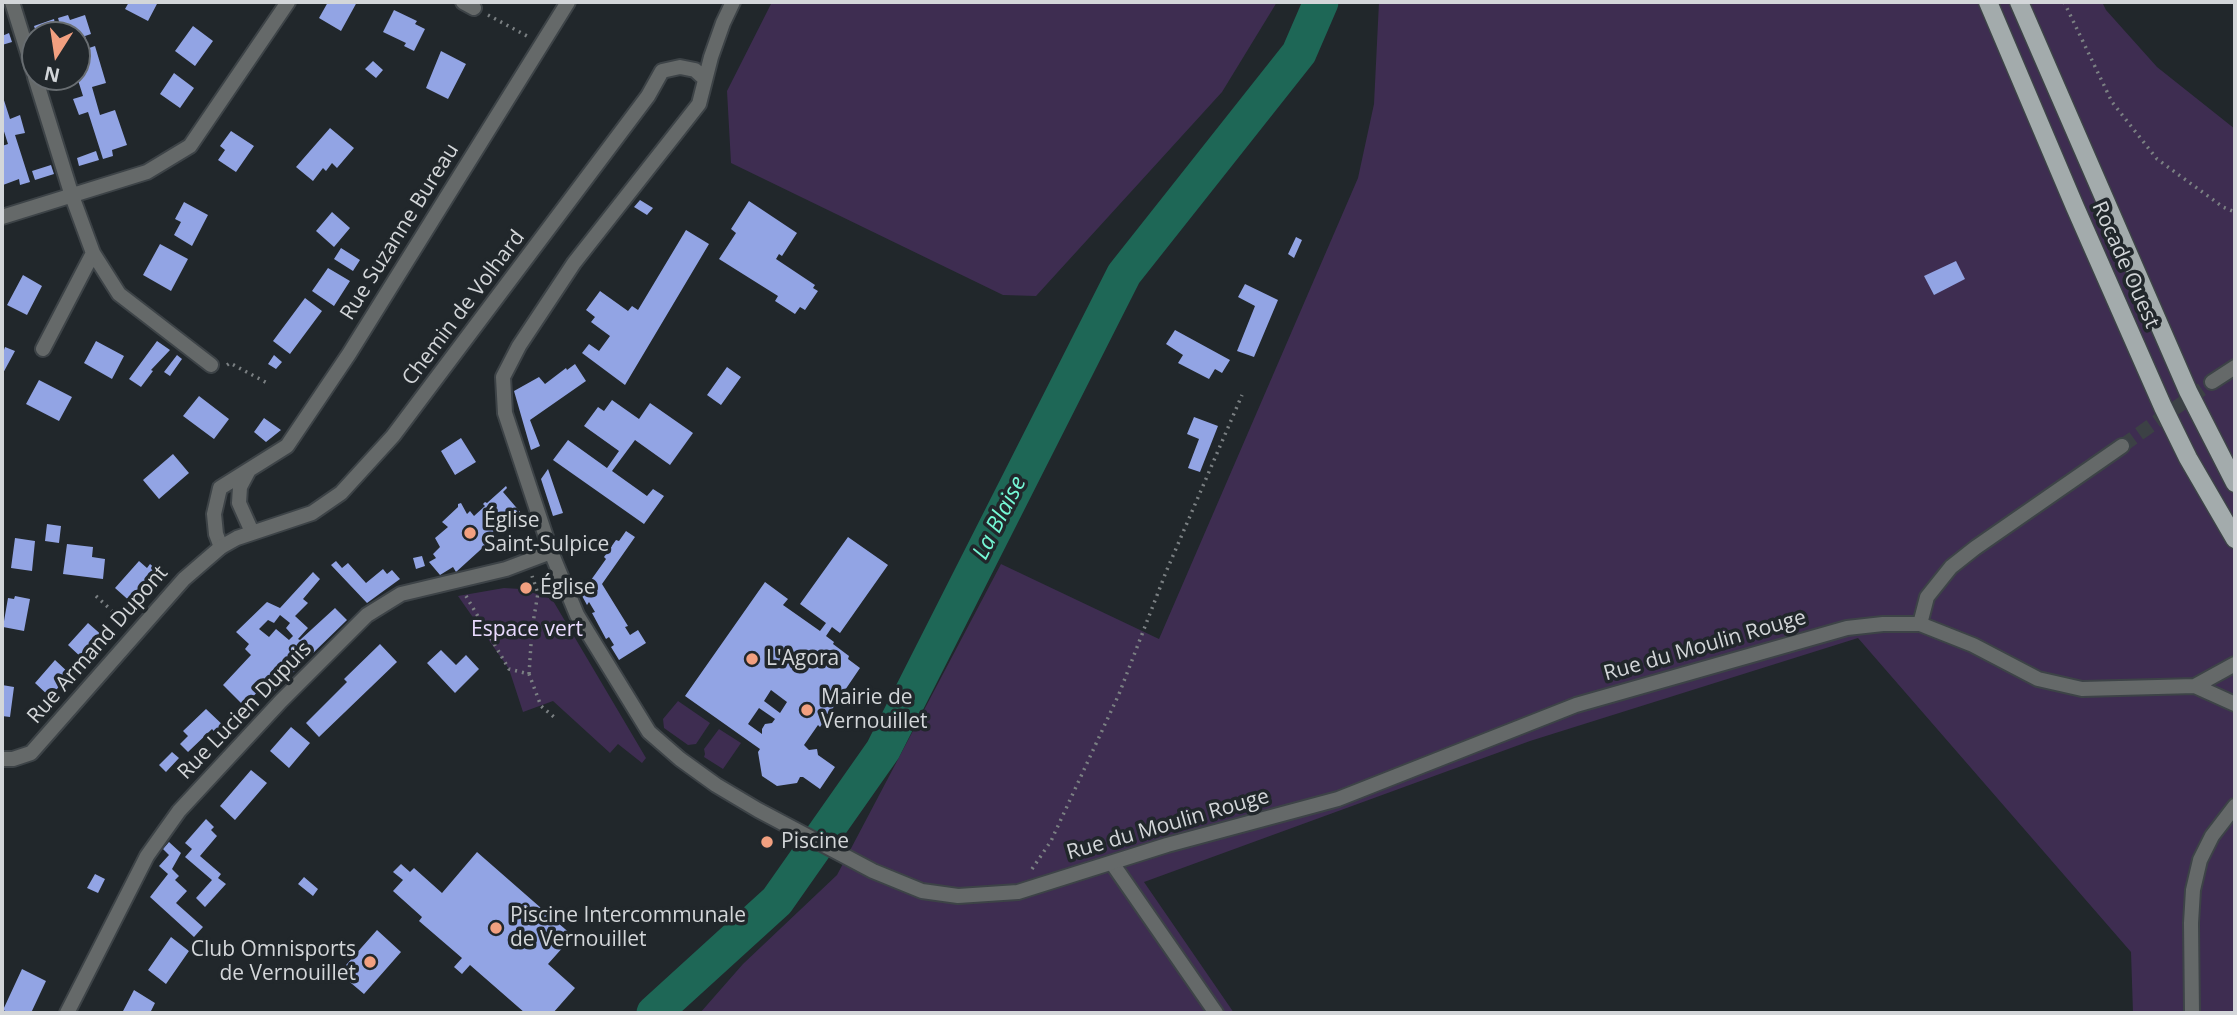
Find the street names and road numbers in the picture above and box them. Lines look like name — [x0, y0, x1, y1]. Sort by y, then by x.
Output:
street label: Rue Suzanne Bureau — [335, 139, 465, 325]
street label: Rocade Ouest — [2086, 198, 2164, 332]
street label: Chemin de Volhard — [398, 226, 530, 390]
street label: Rue Armand Dupont — [22, 561, 174, 729]
street label: Rue du Moulin Rouge — [1601, 605, 1809, 687]
street label: Rue Lucien Dupuis — [173, 637, 317, 785]
street label: Rue du Moulin Rouge — [1064, 784, 1272, 866]

